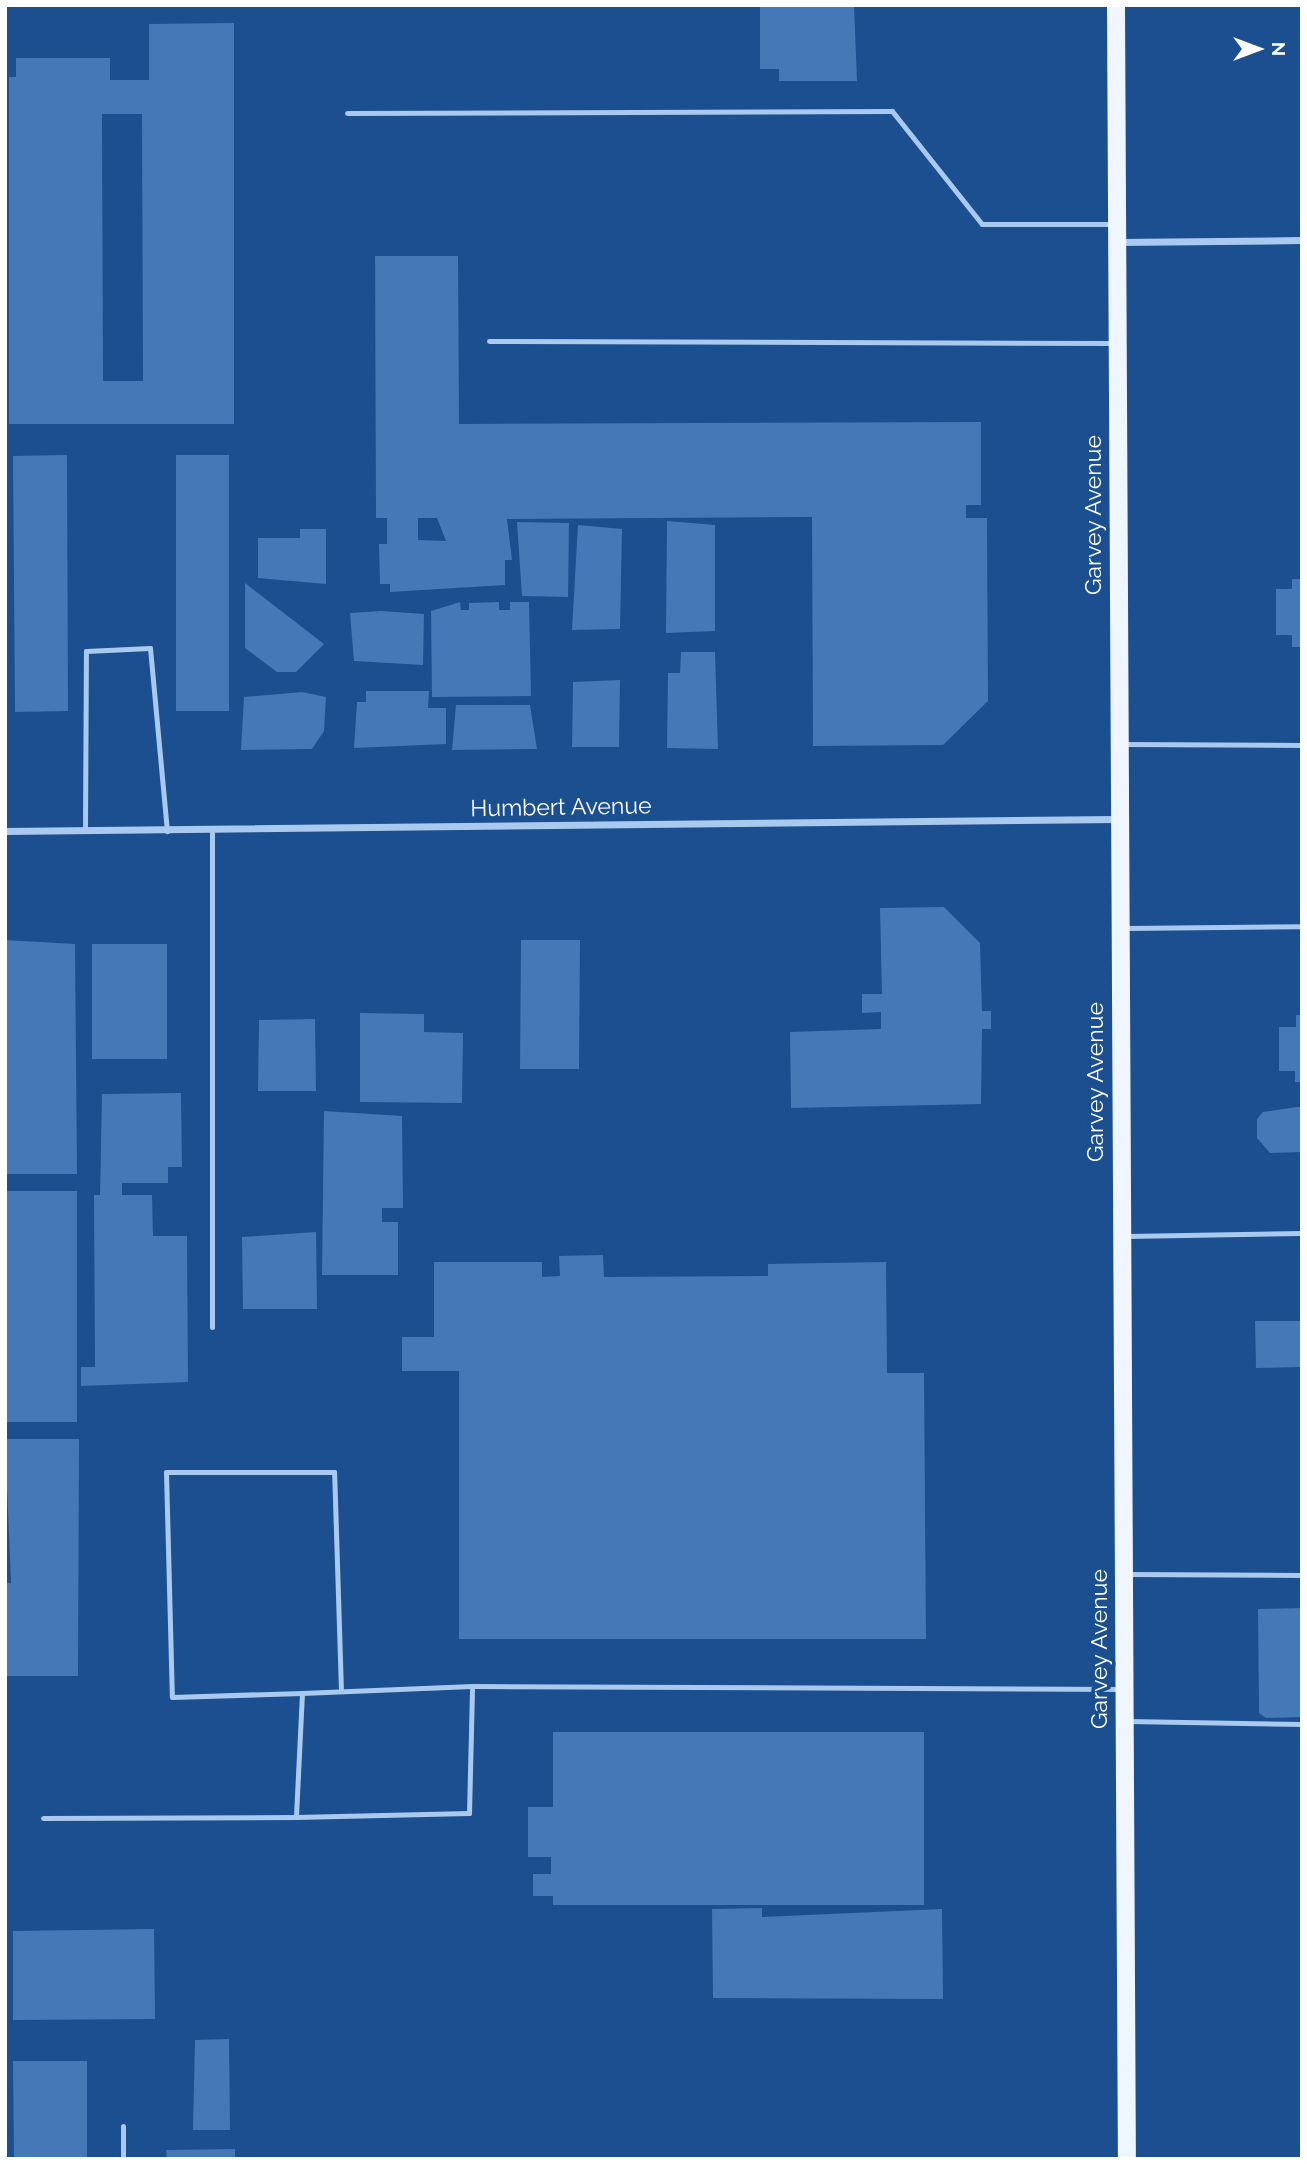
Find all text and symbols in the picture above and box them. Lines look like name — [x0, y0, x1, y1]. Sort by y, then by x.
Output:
north arrow — [1223, 14, 1293, 84]
text: N — [1268, 42, 1290, 56]
street label: Garvey Avenue — [1079, 434, 1107, 596]
street label: Humbert Avenue — [470, 792, 652, 822]
street label: Garvey Avenue — [1081, 1001, 1109, 1163]
street label: Garvey Avenue — [1085, 1568, 1113, 1730]

